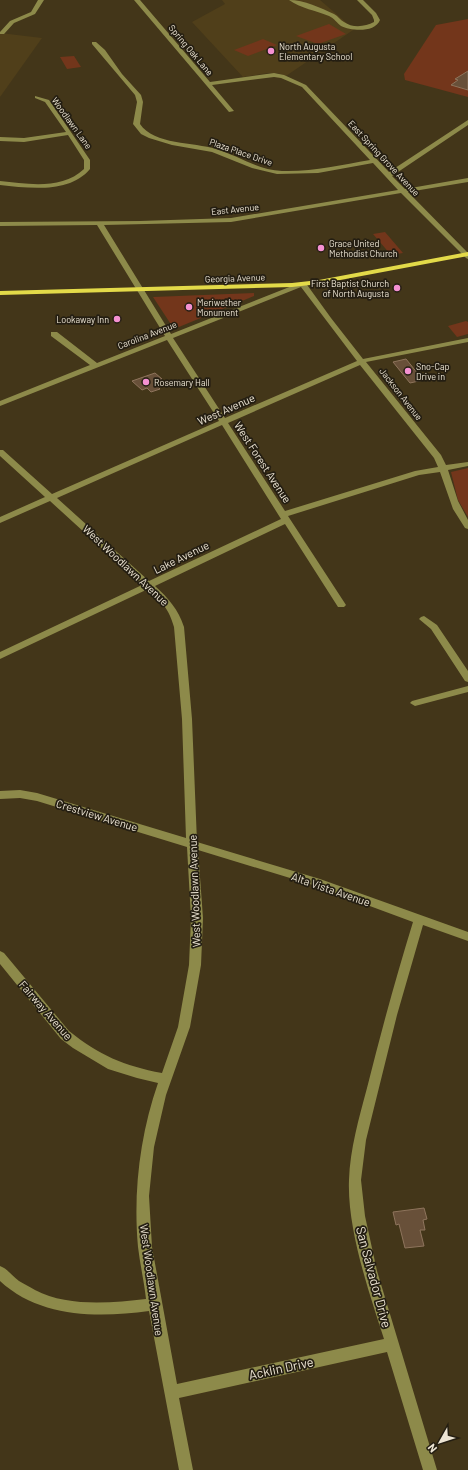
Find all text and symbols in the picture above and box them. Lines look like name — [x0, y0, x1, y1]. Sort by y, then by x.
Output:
street label: Spring Oak Lane — [167, 22, 216, 78]
place label: North Augusta Elementary School — [279, 41, 352, 62]
marker: North Augusta Elementary School — [266, 46, 276, 56]
street label: Woodlawn Lane — [50, 95, 95, 151]
street label: East Spring Grove Avenue — [346, 118, 422, 198]
street label: Plaza Place Drive — [208, 136, 274, 168]
street label: East Avenue — [211, 201, 260, 217]
place label: Grace United Methodist Church — [329, 238, 398, 259]
marker: Grace United Methodist Church — [316, 243, 326, 253]
street label: Georgia Avenue — [205, 271, 266, 285]
place label: First Baptist Church of North Augusta — [311, 278, 389, 299]
marker: First Baptist Church of North Augusta — [392, 283, 402, 293]
place label: Meriwether Monument — [197, 297, 242, 318]
marker: Meriwether Monument — [184, 302, 194, 312]
place label: Lookaway Inn — [56, 314, 109, 325]
marker: Lookaway Inn — [112, 314, 122, 324]
street label: Carolina Avenue — [116, 319, 178, 351]
place label: Sno-Cap Drive in — [416, 361, 449, 382]
street label: Jackson Avenue — [377, 366, 425, 423]
marker: Sno-Cap Drive in — [403, 366, 413, 376]
marker: Rosemary Hall — [141, 377, 151, 387]
place label: Rosemary Hall — [154, 377, 210, 388]
street label: West Avenue — [195, 391, 257, 427]
street label: West Forest Avenue — [232, 419, 294, 505]
street label: West Woodlawn Avenue — [80, 522, 172, 608]
street label: Lake Avenue — [151, 538, 211, 576]
street label: Crestview Avenue — [55, 796, 139, 834]
street label: West Woodlawn Avenue — [186, 834, 202, 947]
street label: Alta Vista Avenue — [290, 869, 372, 909]
street label: Fairway Avenue — [17, 978, 75, 1042]
street label: West Woodlawn Avenue — [138, 1223, 166, 1337]
street label: San Salvador Drive — [353, 1225, 395, 1329]
street label: Acklin Drive — [247, 1353, 315, 1383]
north arrow — [420, 1422, 460, 1462]
text: N — [424, 1442, 439, 1456]

